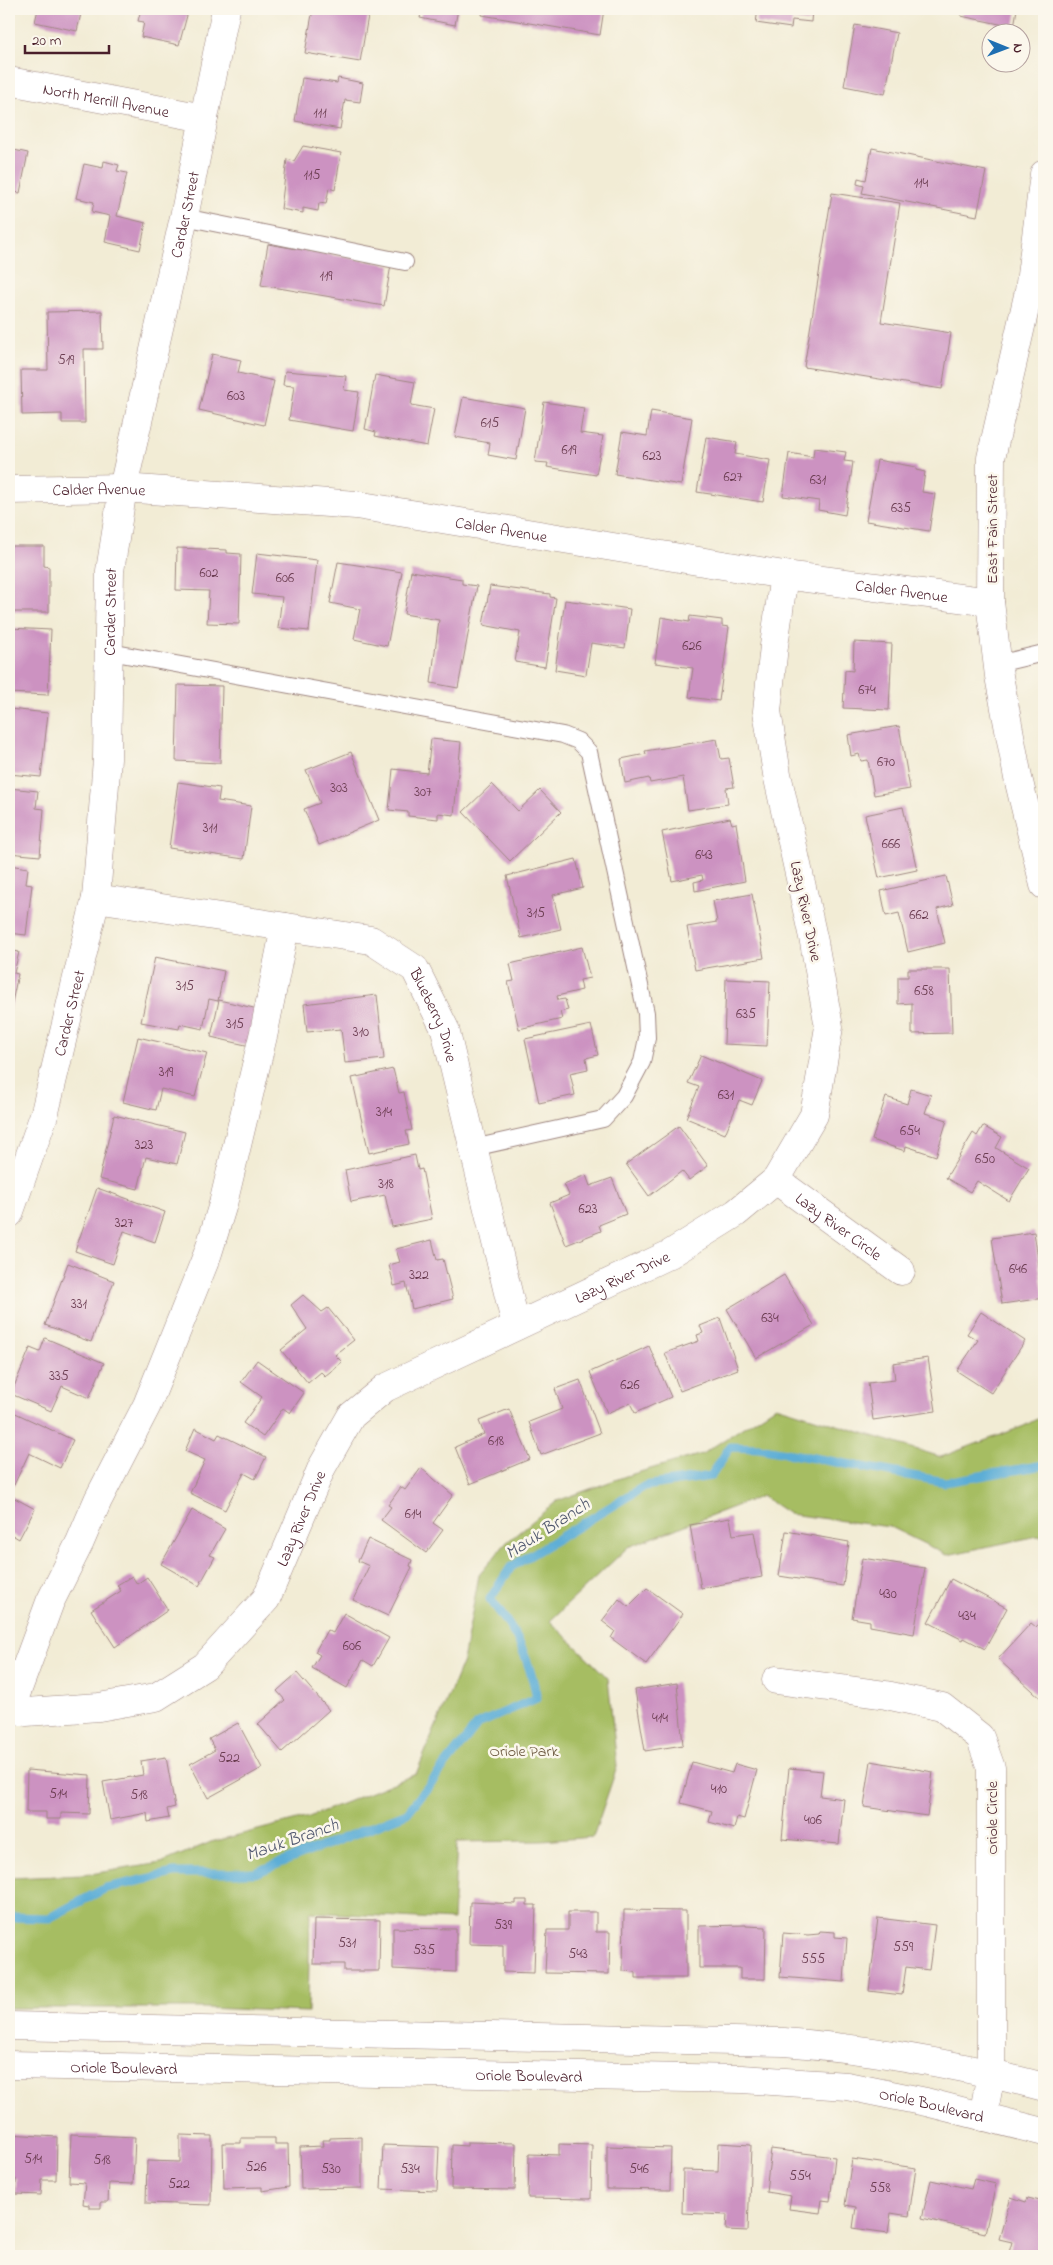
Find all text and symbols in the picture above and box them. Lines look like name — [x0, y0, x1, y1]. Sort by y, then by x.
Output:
scale bar — [25, 22, 109, 54]
north arrow — [980, 22, 1030, 72]
text: 20 m — [32, 30, 62, 52]
text: N — [1007, 43, 1028, 53]
street label: North Merrill Avenue — [41, 78, 172, 125]
house number: 111 — [313, 103, 327, 124]
house number: 115 — [304, 165, 320, 186]
street label: Carder Street — [165, 169, 207, 260]
house number: 114 — [914, 173, 929, 194]
house number: 119 — [319, 266, 333, 287]
house number: 519 — [58, 350, 75, 371]
house number: 603 — [227, 386, 245, 407]
house number: 615 — [481, 413, 499, 434]
house number: 619 — [562, 440, 577, 461]
house number: 623 — [643, 446, 662, 467]
house number: 627 — [724, 467, 743, 488]
house number: 631 — [810, 470, 827, 491]
street label: East Fain Street — [981, 473, 1005, 584]
street label: Calder Avenue — [52, 478, 147, 504]
house number: 635 — [891, 498, 911, 519]
street label: Calder Avenue — [453, 511, 550, 550]
house number: 602 — [199, 563, 219, 584]
street label: Carder Street — [99, 566, 124, 656]
house number: 606 — [276, 568, 294, 589]
street label: Calder Avenue — [854, 574, 950, 610]
house number: 626 — [682, 636, 702, 657]
house number: 674 — [858, 680, 876, 701]
house number: 670 — [877, 752, 895, 773]
house number: 303 — [330, 778, 348, 799]
house number: 307 — [414, 782, 432, 803]
house number: 311 — [203, 818, 218, 839]
house number: 666 — [882, 834, 900, 855]
house number: 643 — [695, 845, 713, 866]
street label: Lazy River Drive — [783, 859, 828, 965]
house number: 315 — [527, 903, 545, 924]
house number: 662 — [909, 905, 929, 926]
street label: Blueberry Drive — [402, 963, 463, 1066]
street label: Carder Street — [49, 967, 93, 1059]
house number: 315 — [176, 976, 194, 997]
house number: 658 — [914, 981, 934, 1002]
house number: 635 — [736, 1004, 756, 1025]
house number: 315 — [226, 1014, 244, 1035]
house number: 310 — [353, 1022, 369, 1043]
house number: 319 — [159, 1062, 174, 1083]
house number: 631 — [718, 1085, 735, 1106]
house number: 314 — [376, 1102, 392, 1123]
house number: 654 — [900, 1121, 920, 1142]
house number: 323 — [135, 1135, 153, 1156]
house number: 650 — [975, 1149, 995, 1170]
house number: 318 — [378, 1174, 394, 1195]
street label: Lazy River Circle — [789, 1188, 887, 1268]
house number: 623 — [579, 1199, 598, 1220]
house number: 327 — [115, 1213, 133, 1234]
street label: Lazy River Drive — [571, 1245, 675, 1311]
house number: 646 — [1009, 1259, 1027, 1280]
house number: 322 — [409, 1265, 429, 1286]
house number: 331 — [71, 1294, 88, 1315]
house number: 634 — [761, 1308, 779, 1329]
house number: 335 — [49, 1366, 69, 1387]
house number: 626 — [620, 1375, 640, 1396]
house number: 618 — [488, 1431, 504, 1452]
street label: Lazy River Drive — [271, 1466, 333, 1571]
water label: Mauk Branch — [501, 1492, 596, 1567]
house number: 614 — [405, 1504, 421, 1525]
house number: 430 — [879, 1584, 897, 1605]
house number: 434 — [958, 1606, 976, 1627]
house number: 606 — [343, 1636, 361, 1657]
house number: 414 — [652, 1708, 668, 1729]
park label: Oriole Park — [490, 1740, 559, 1764]
house number: 522 — [218, 1748, 240, 1769]
house number: 410 — [711, 1779, 727, 1800]
street label: Oriole Circle — [981, 1780, 1005, 1855]
house number: 514 — [49, 1784, 67, 1805]
house number: 518 — [130, 1785, 148, 1806]
house number: 406 — [804, 1810, 822, 1831]
water label: Mauk Branch — [243, 1813, 343, 1869]
house number: 539 — [494, 1915, 513, 1936]
house number: 531 — [338, 1933, 357, 1954]
house number: 559 — [893, 1937, 914, 1958]
house number: 535 — [413, 1940, 435, 1961]
house number: 543 — [568, 1944, 588, 1965]
house number: 555 — [801, 1949, 825, 1970]
street label: Oriole Boulevard — [70, 2056, 178, 2082]
street label: Oriole Boulevard — [475, 2064, 583, 2090]
street label: Oriole Boulevard — [877, 2083, 986, 2130]
house number: 514 — [24, 2149, 42, 2170]
house number: 518 — [93, 2150, 111, 2171]
house number: 526 — [245, 2157, 267, 2178]
house number: 530 — [321, 2159, 341, 2180]
house number: 534 — [400, 2159, 420, 2180]
house number: 546 — [629, 2159, 649, 2180]
house number: 554 — [789, 2166, 811, 2187]
house number: 522 — [168, 2174, 190, 2195]
house number: 558 — [869, 2178, 891, 2199]

